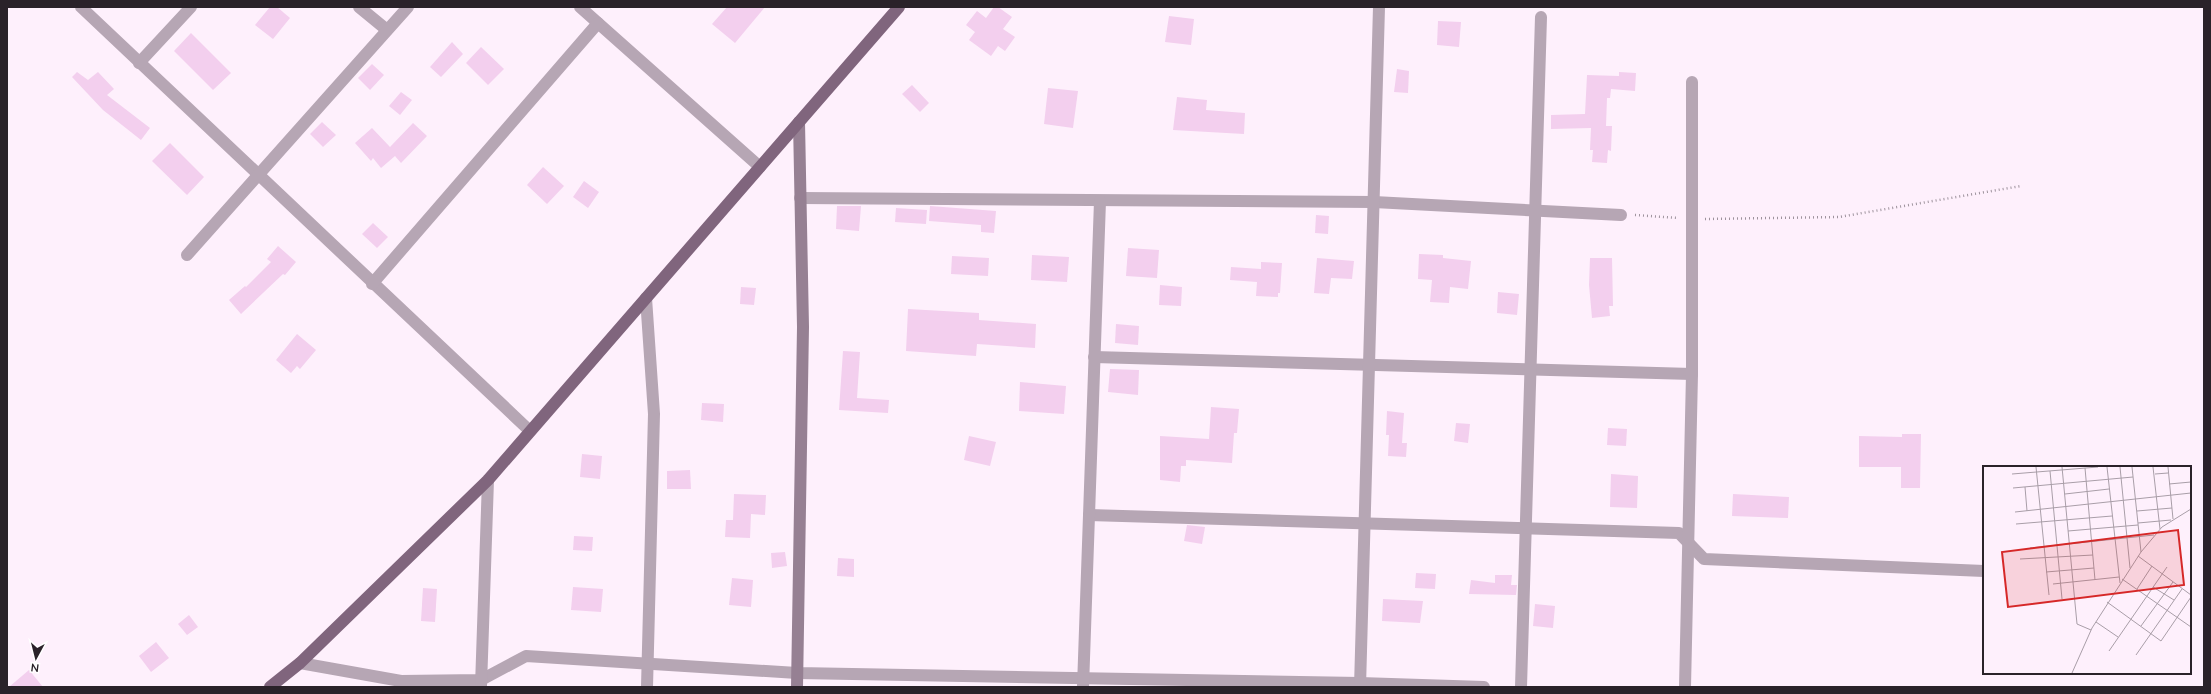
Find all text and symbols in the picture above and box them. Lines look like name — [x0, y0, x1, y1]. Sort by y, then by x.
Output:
inset map — [1983, 466, 2191, 674]
north arrow — [16, 638, 56, 678]
text: N — [30, 660, 40, 675]

